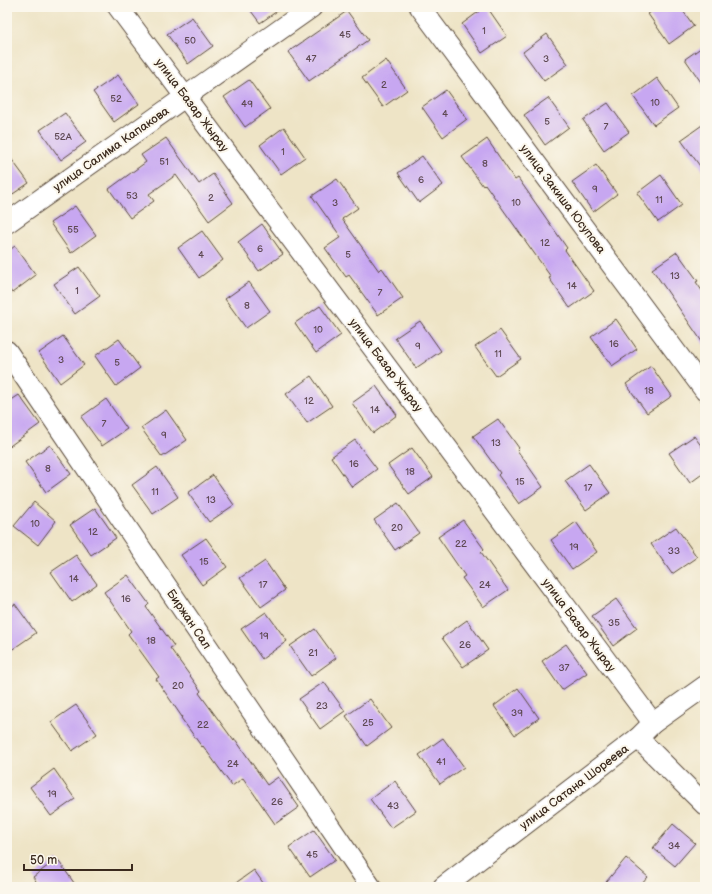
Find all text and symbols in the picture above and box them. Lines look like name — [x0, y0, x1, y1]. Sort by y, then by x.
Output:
house number: 1 — [482, 25, 486, 37]
house number: 45 — [339, 29, 351, 41]
house number: 50 — [184, 35, 196, 47]
house number: 47 — [305, 53, 317, 65]
house number: 3 — [543, 53, 549, 65]
street label: улица Базар Жырау — [152, 56, 232, 155]
house number: 2 — [381, 79, 387, 91]
house number: 52 — [110, 93, 122, 105]
house number: 10 — [650, 97, 660, 109]
house number: 49 — [241, 98, 253, 110]
street label: улица Салима Капакова — [50, 104, 172, 195]
house number: 4 — [442, 108, 448, 120]
house number: 5 — [544, 116, 550, 128]
house number: 7 — [604, 121, 609, 133]
house number: 52А — [54, 131, 73, 143]
street label: улица Закиша Юсупова — [517, 142, 609, 257]
house number: 1 — [281, 146, 285, 158]
house number: 51 — [159, 156, 169, 168]
house number: 8 — [482, 158, 488, 170]
house number: 6 — [418, 174, 424, 186]
house number: 9 — [592, 183, 598, 195]
house number: 53 — [126, 190, 138, 202]
house number: 2 — [208, 192, 214, 204]
house number: 11 — [655, 194, 663, 206]
house number: 3 — [332, 197, 338, 209]
house number: 10 — [511, 197, 521, 209]
house number: 55 — [67, 224, 79, 236]
house number: 12 — [540, 237, 550, 249]
house number: 6 — [257, 243, 263, 255]
house number: 4 — [198, 249, 204, 261]
house number: 5 — [345, 249, 351, 261]
house number: 13 — [670, 270, 680, 282]
house number: 14 — [567, 280, 577, 292]
house number: 1 — [75, 285, 79, 297]
house number: 7 — [378, 287, 383, 299]
house number: 8 — [244, 300, 250, 312]
street label: улица Базар Жырау — [346, 316, 426, 415]
house number: 10 — [313, 324, 323, 336]
house number: 16 — [609, 338, 619, 350]
house number: 9 — [415, 340, 421, 352]
house number: 11 — [494, 348, 502, 360]
house number: 3 — [58, 354, 64, 366]
house number: 5 — [114, 357, 120, 369]
house number: 18 — [644, 385, 654, 397]
house number: 12 — [304, 395, 314, 407]
house number: 14 — [370, 404, 380, 416]
house number: 7 — [102, 418, 107, 430]
house number: 9 — [161, 429, 167, 441]
house number: 13 — [491, 437, 501, 449]
house number: 16 — [349, 458, 359, 470]
house number: 8 — [45, 463, 51, 475]
house number: 18 — [405, 466, 415, 478]
house number: 15 — [515, 476, 525, 488]
house number: 17 — [584, 482, 592, 494]
house number: 11 — [151, 486, 159, 498]
house number: 13 — [206, 494, 216, 506]
house number: 10 — [30, 518, 40, 530]
house number: 20 — [391, 522, 403, 534]
house number: 12 — [88, 526, 98, 538]
house number: 22 — [455, 538, 467, 550]
house number: 19 — [569, 541, 579, 553]
house number: 33 — [668, 545, 680, 557]
house number: 15 — [199, 556, 209, 568]
house number: 14 — [69, 573, 79, 585]
street label: улица Базар Жырау — [539, 576, 619, 675]
house number: 17 — [259, 579, 267, 591]
house number: 24 — [479, 579, 491, 591]
street label: Биржан Сал — [163, 587, 214, 652]
house number: 16 — [121, 593, 131, 605]
house number: 35 — [608, 617, 620, 629]
house number: 19 — [259, 630, 269, 642]
house number: 18 — [146, 635, 156, 647]
house number: 26 — [459, 639, 471, 651]
house number: 21 — [308, 647, 318, 659]
house number: 37 — [558, 662, 570, 674]
house number: 20 — [172, 680, 184, 692]
house number: 23 — [316, 700, 328, 712]
house number: 39 — [511, 707, 523, 719]
house number: 25 — [362, 717, 374, 729]
house number: 22 — [197, 719, 209, 731]
street label: улица Сатана Шореева — [517, 742, 632, 833]
house number: 41 — [436, 756, 446, 768]
house number: 24 — [227, 758, 239, 770]
house number: 19 — [47, 788, 57, 800]
house number: 26 — [271, 796, 283, 808]
house number: 43 — [387, 800, 399, 812]
house number: 34 — [668, 840, 680, 852]
scale bar — [24, 846, 132, 872]
house number: 45 — [306, 849, 318, 861]
text: 50 m — [30, 853, 57, 868]

